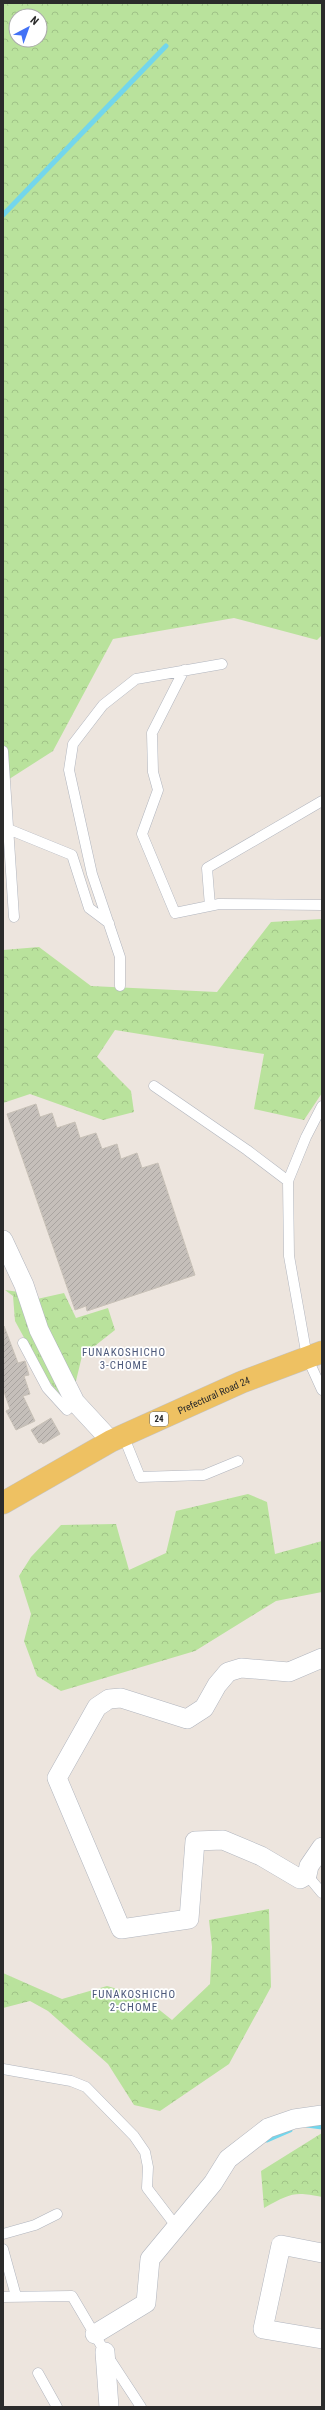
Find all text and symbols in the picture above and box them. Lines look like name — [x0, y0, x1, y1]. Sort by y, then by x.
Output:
north arrow — [8, 8, 48, 48]
text: N — [27, 14, 41, 28]
district label: FUNAKOSHICHO 3-CHOME — [82, 1346, 166, 1372]
street label: Prefectural Road 24 — [176, 1375, 251, 1416]
road number: 24 — [150, 1412, 168, 1426]
district label: FUNAKOSHICHO 2-CHOME — [92, 1988, 176, 2014]

